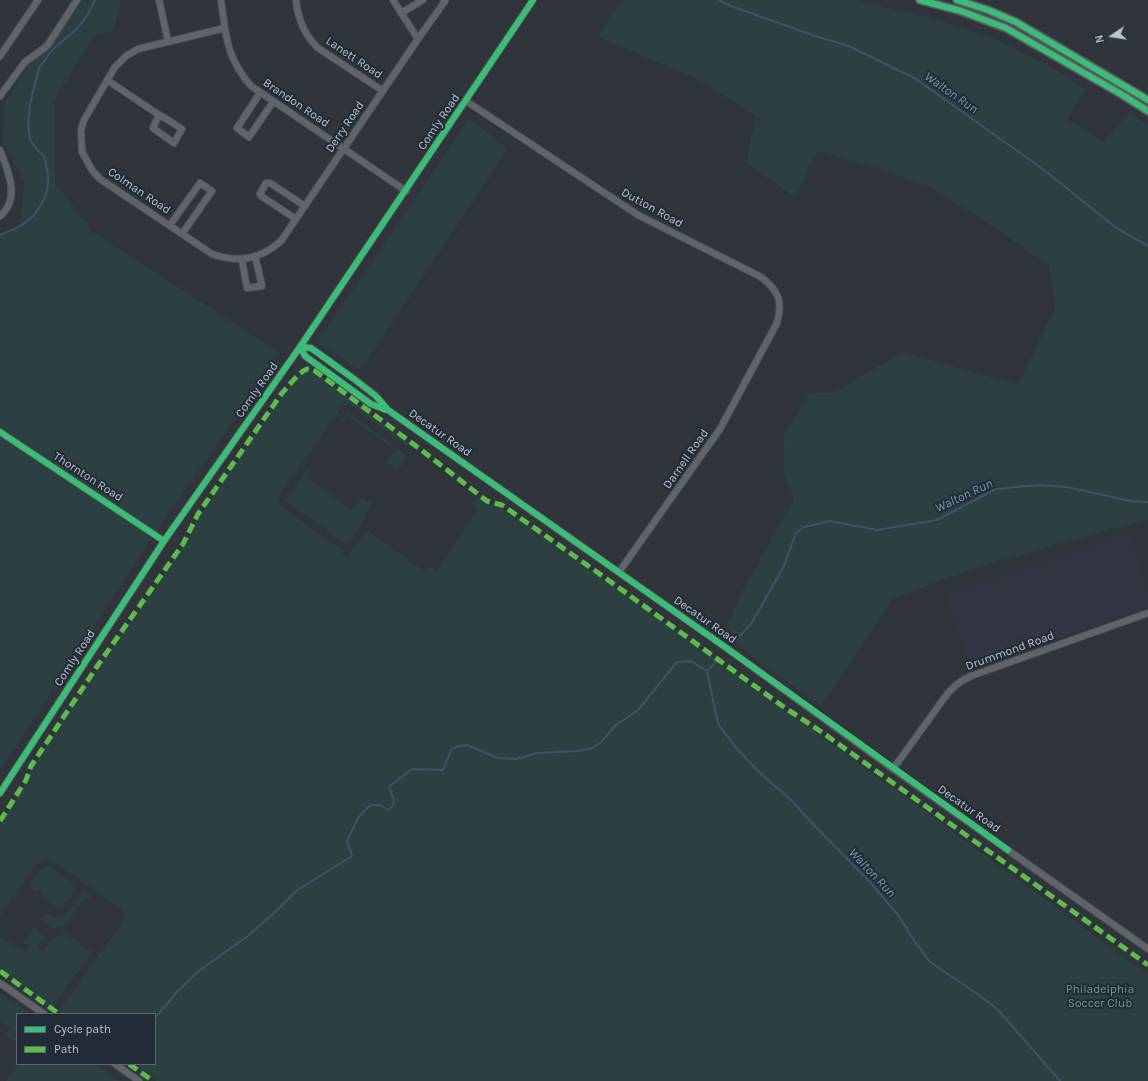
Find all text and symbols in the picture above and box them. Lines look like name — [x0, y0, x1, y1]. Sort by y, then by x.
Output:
north arrow — [1092, 16, 1132, 56]
street label: Lanett Road — [323, 34, 385, 82]
text: N — [1093, 34, 1107, 44]
water label: Walton Run — [921, 69, 981, 117]
street label: Brandon Road — [260, 75, 332, 131]
street label: Comly Road — [415, 91, 463, 153]
street label: Derry Road — [323, 99, 367, 155]
street label: Colman Road — [105, 165, 173, 217]
street label: Dutton Road — [619, 185, 685, 231]
street label: Comly Road — [233, 359, 281, 421]
street label: Decatur Road — [406, 406, 474, 460]
street label: Darnell Road — [660, 426, 712, 492]
street label: Thornton Road — [50, 449, 126, 505]
water label: Walton Run — [933, 476, 995, 516]
street label: Decatur Road — [671, 593, 739, 647]
street label: Comly Road — [51, 627, 99, 689]
street label: Drummond Road — [964, 628, 1056, 674]
street label: Decatur Road — [935, 782, 1003, 836]
water label: Walton Run — [845, 845, 899, 901]
park label: Philadelphia Soccer Club — [1066, 983, 1134, 1011]
legend — [16, 1013, 156, 1065]
text: Cycle path — [54, 1022, 111, 1036]
text: Path — [54, 1042, 79, 1056]

